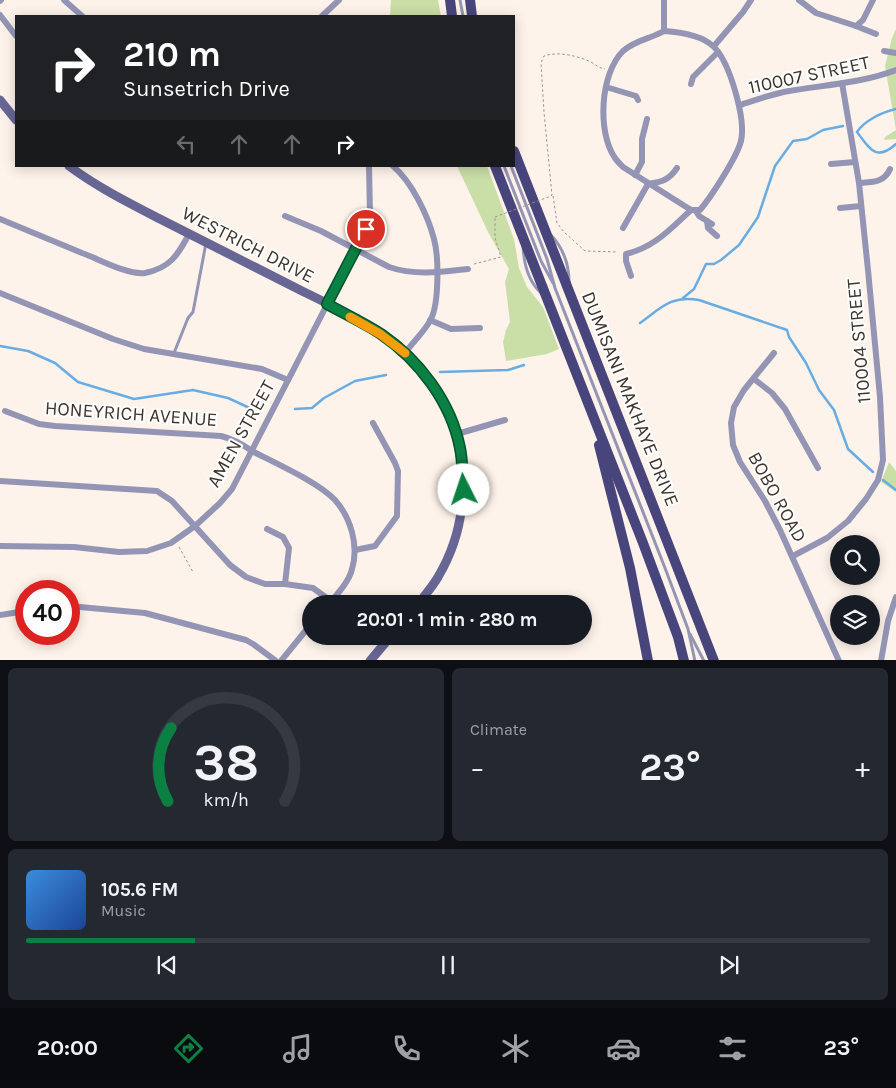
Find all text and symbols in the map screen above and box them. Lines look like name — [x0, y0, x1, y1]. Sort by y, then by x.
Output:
text: 210 m — [123, 34, 221, 75]
icon: right — [40, 35, 105, 100]
street label: 110007 STREET — [746, 51, 872, 99]
text: Sunsetrich Drive — [123, 76, 290, 102]
icon: left — [172, 130, 200, 158]
icon: ahead — [225, 130, 253, 158]
icon: ahead — [278, 130, 306, 158]
icon: right — [331, 130, 359, 158]
street label: WESTRICH DRIVE — [178, 202, 318, 288]
pin — [345, 208, 387, 250]
icon: arrive — [352, 215, 380, 243]
street label: 110004 STREET — [843, 277, 875, 404]
street label: DUMISANI MAKHAYE DRIVE — [577, 288, 683, 510]
street label: AMEN STREET — [203, 376, 280, 491]
street label: HONEYRICH AVENUE — [44, 397, 218, 431]
street label: BOBO ROAD — [743, 448, 811, 546]
position arrow — [437, 463, 489, 515]
map controls — [830, 535, 880, 645]
button: search — [830, 535, 880, 585]
speed limit sign: 40 — [15, 580, 80, 645]
button: layers — [830, 595, 880, 645]
text: 20:01 · 1 min · 280 m — [356, 609, 538, 631]
text: Climate — [470, 720, 527, 739]
text: 38 — [193, 732, 259, 793]
text: 23° — [639, 745, 701, 790]
text: − — [470, 751, 485, 784]
text: + — [855, 751, 870, 784]
text: km/h — [203, 790, 249, 811]
text: 105.6 FM — [101, 879, 178, 901]
text: Music — [101, 901, 146, 920]
icon: previous — [153, 951, 181, 979]
icon: pause — [434, 951, 462, 979]
icon: next — [715, 951, 743, 979]
icon: directions — [171, 1031, 206, 1066]
icon: music — [280, 1031, 315, 1066]
icon: phone — [389, 1031, 424, 1066]
icon: climate — [498, 1031, 533, 1066]
icon: car — [606, 1031, 641, 1066]
icon: filters — [715, 1031, 750, 1066]
text: 20:00 — [37, 1035, 98, 1061]
text: 23° — [824, 1035, 859, 1061]

